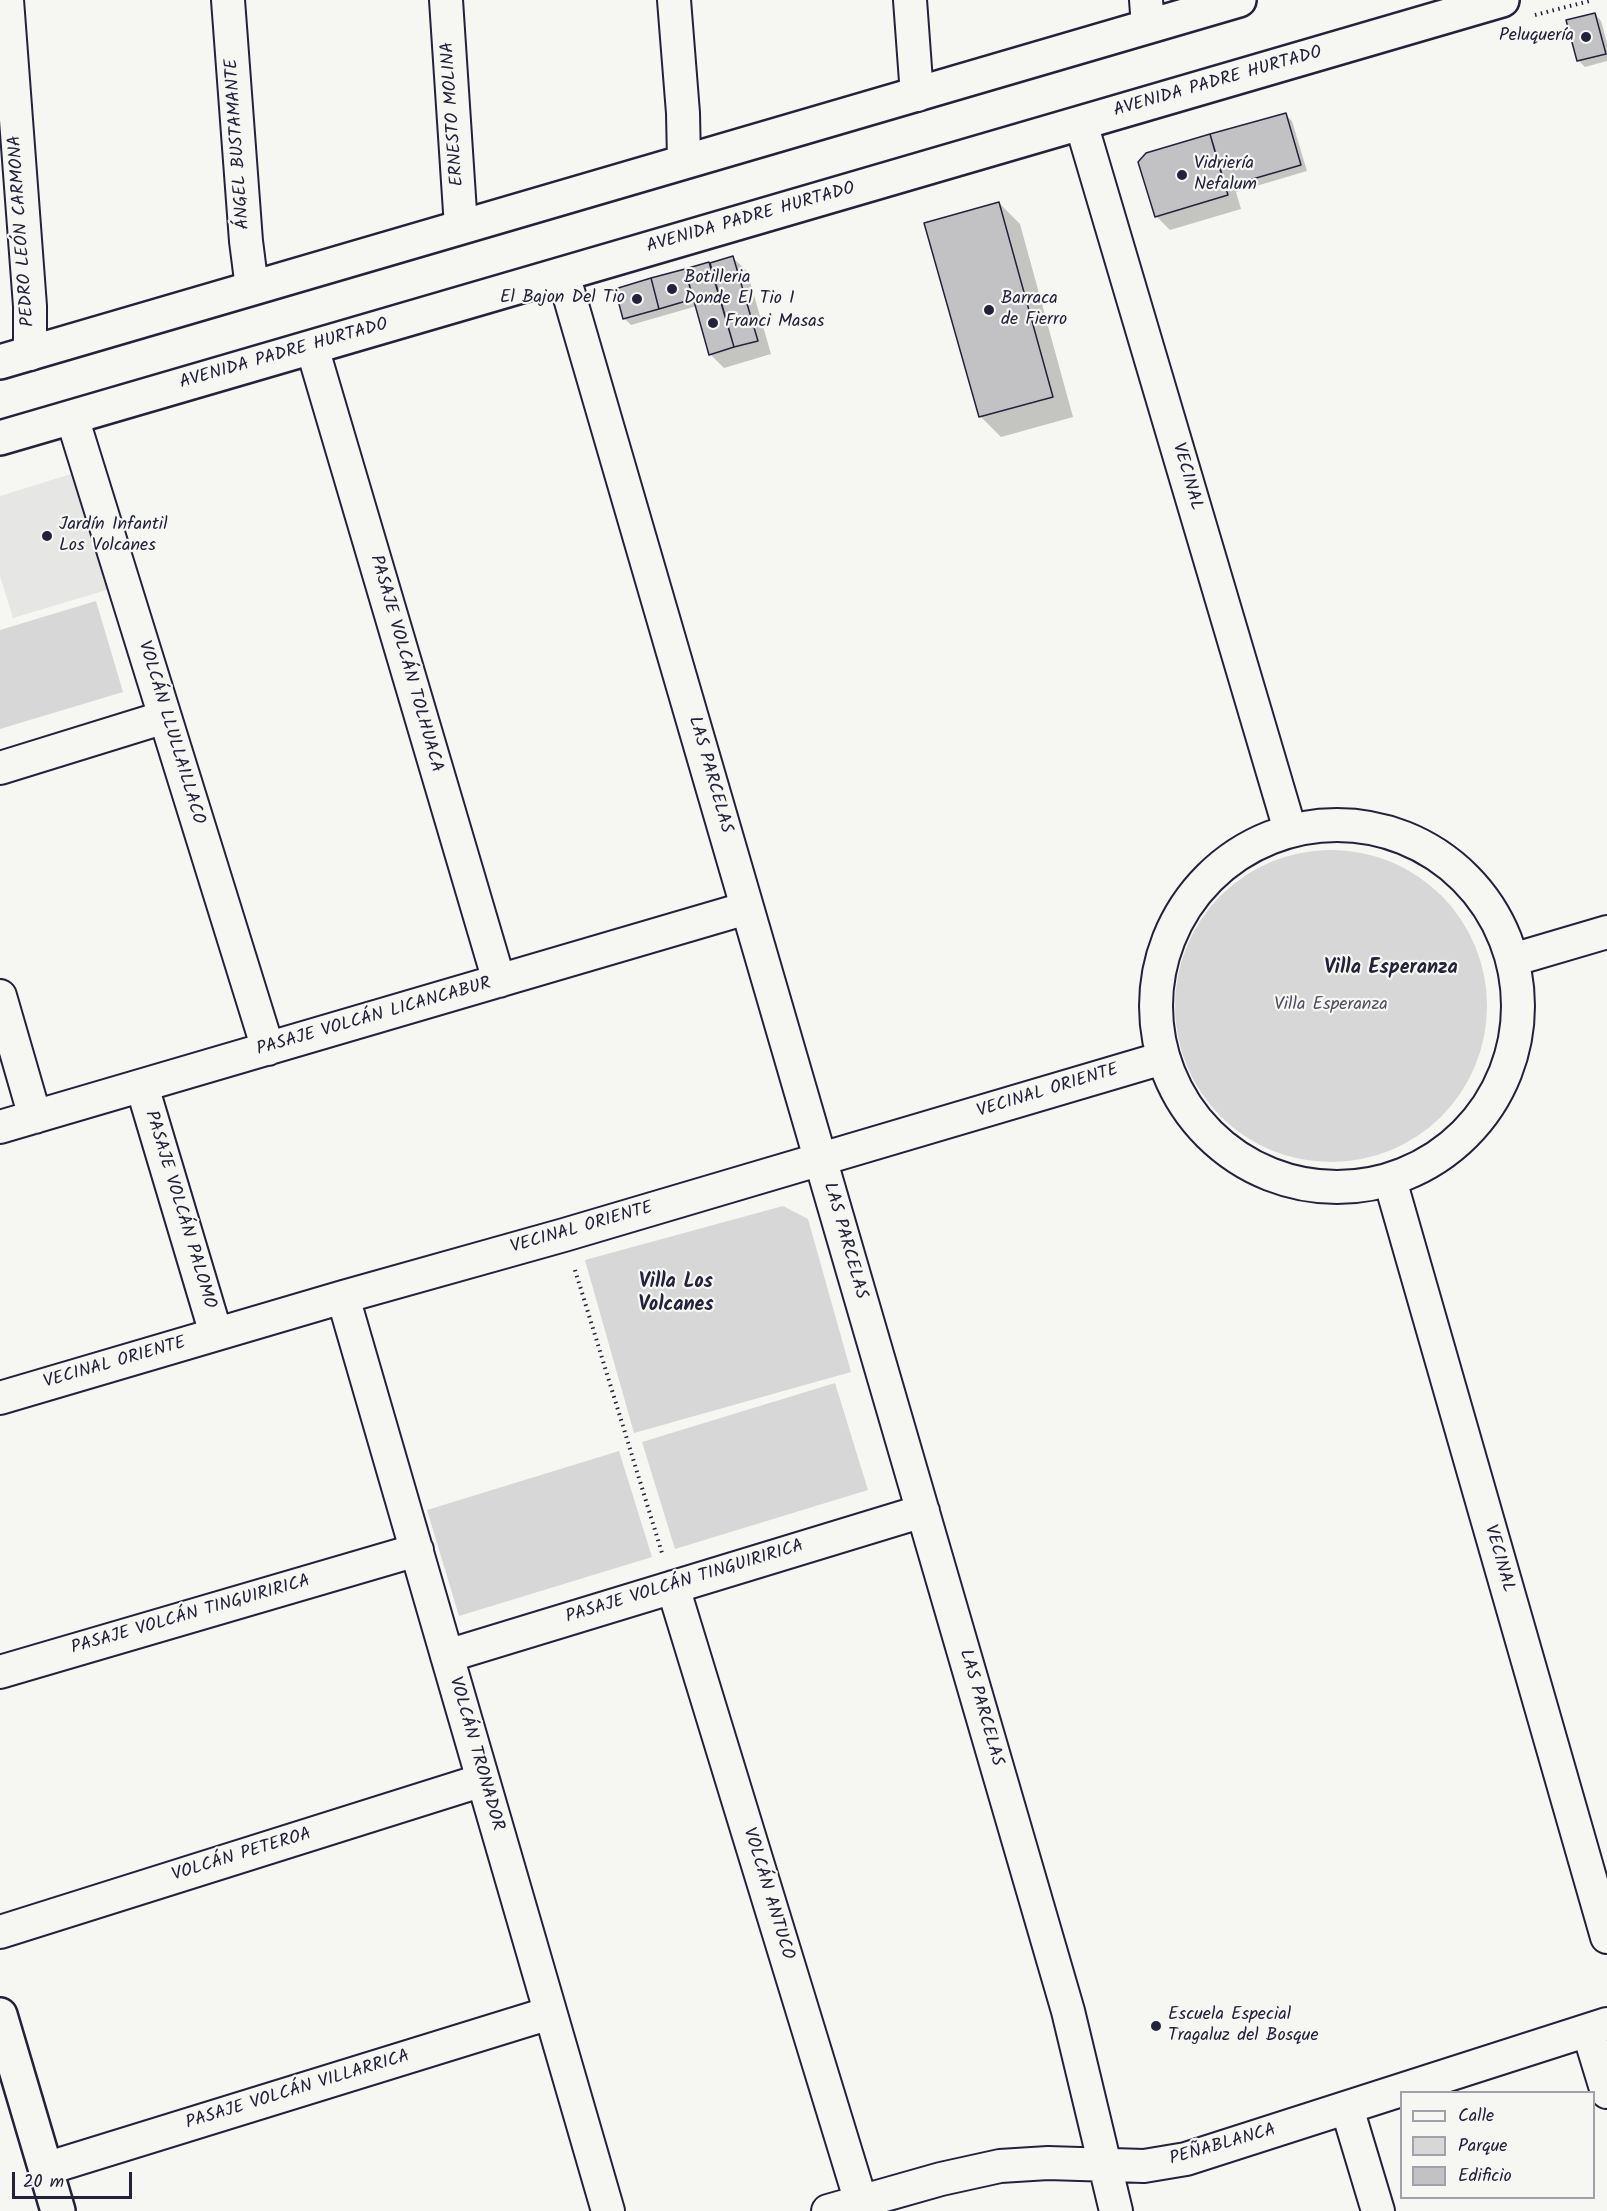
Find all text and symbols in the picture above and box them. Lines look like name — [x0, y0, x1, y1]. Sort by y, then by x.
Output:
place label: Peluquería — [1499, 26, 1574, 48]
marker: Peluquería — [1579, 30, 1593, 44]
street label: ERNESTO MOLINA — [438, 41, 470, 187]
street label: AVENIDA PADRE HURTADO — [1111, 43, 1325, 123]
street label: ÁNGEL BUSTAMANTE — [222, 58, 256, 230]
street label: PEDRO LEÓN CARMONA — [6, 134, 40, 328]
place label: Vidriería Nefalum — [1194, 154, 1257, 196]
marker: Vidriería Nefalum — [1175, 168, 1189, 182]
street label: AVENIDA PADRE HURTADO — [644, 179, 858, 259]
place label: Botilleria Donde El Tio I — [684, 268, 795, 310]
marker: Botilleria Donde El Tio I — [665, 282, 679, 296]
place label: El Bajon Del Tio — [500, 288, 625, 310]
place label: Barraca de Fierro — [1001, 289, 1067, 332]
marker: El Bajon Del Tio — [630, 292, 644, 306]
marker: Barraca de Fierro — [982, 303, 996, 317]
place label: Franci Masas — [725, 312, 824, 334]
street label: AVENIDA PADRE HURTADO — [177, 315, 391, 395]
marker: Franci Masas — [706, 316, 720, 330]
street label: VECINAL — [1166, 441, 1206, 513]
place label: Jardín Infantil Los Volcanes — [59, 515, 168, 558]
marker: Jardín Infantil Los Volcanes — [40, 529, 54, 543]
street label: PASAJE VOLCÁN TOLHUACA — [364, 553, 446, 775]
street label: VOLCÁN LLULLAILLACO — [132, 639, 208, 827]
street label: LAS PARCELAS — [682, 714, 736, 836]
district label: Villa Esperanza — [1324, 958, 1458, 982]
street label: PASAJE VOLCÁN LICANCABUR — [254, 974, 494, 1062]
park label: Villa Esperanza — [1274, 995, 1388, 1017]
street label: VECINAL ORIENTE — [975, 1060, 1121, 1124]
street label: PASAJE VOLCÁN PALOMO — [139, 1108, 219, 1312]
street label: LAS PARCELAS — [817, 1180, 871, 1302]
street label: VECINAL ORIENTE — [509, 1198, 655, 1260]
district label: Villa Los Volcanes — [638, 1272, 714, 1319]
street label: VECINAL ORIENTE — [42, 1333, 188, 1395]
street label: VECINAL — [1478, 1523, 1518, 1595]
street label: PASAJE VOLCÁN TINGUIRIRICA — [563, 1536, 807, 1630]
street label: PASAJE VOLCÁN TINGUIRIRICA — [69, 1571, 313, 1661]
street label: LAS PARCELAS — [953, 1647, 1007, 1769]
street label: VOLCÁN TRONADOR — [443, 1675, 507, 1833]
street label: VOLCÁN PETEROA — [170, 1825, 314, 1887]
street label: VOLCÁN ANTUCO — [737, 1825, 797, 1963]
place label: Escuela Especial Tragaluz del Bosque — [1168, 2005, 1319, 2048]
marker: Escuela Especial Tragaluz del Bosque — [1149, 2019, 1163, 2033]
street label: PASAJE VOLCÁN VILLARRICA — [183, 2047, 413, 2135]
legend — [1400, 2091, 1595, 2199]
text: Calle — [1458, 2102, 1494, 2131]
street label: PEÑABLANCA — [1167, 2121, 1279, 2171]
text: Parque — [1458, 2132, 1507, 2161]
scale bar — [15, 2160, 135, 2198]
text: Edificio — [1458, 2162, 1512, 2191]
text: 20 m — [23, 2168, 64, 2197]

